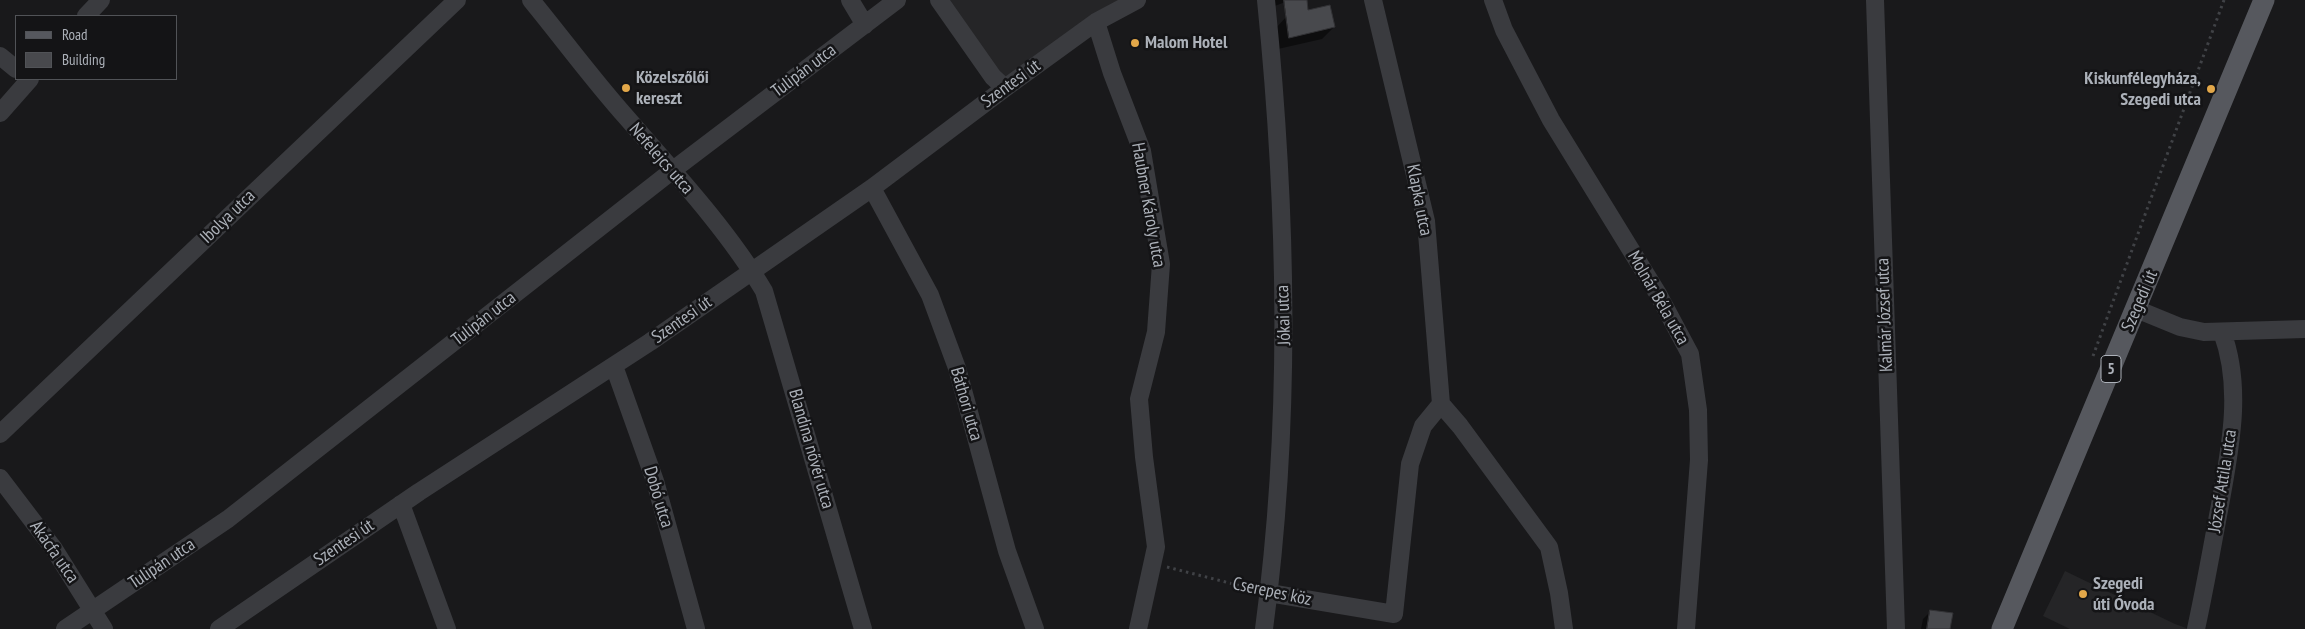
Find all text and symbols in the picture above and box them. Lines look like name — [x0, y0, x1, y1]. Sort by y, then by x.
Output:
legend — [15, 15, 178, 80]
text: Road — [62, 25, 88, 44]
place label: Malom Hotel — [1145, 32, 1227, 54]
marker: Malom Hotel — [1129, 37, 1141, 49]
street label: Tulipán utca — [767, 40, 841, 102]
text: Building — [62, 50, 105, 69]
street label: Szentesi út — [977, 55, 1045, 113]
place label: Közelszőlői kereszt — [636, 67, 709, 110]
place label: Kiskunfélegyháza, Szegedi utca — [2084, 68, 2201, 110]
marker: Közelszőlői kereszt — [620, 82, 632, 94]
marker: Kiskunfélegyháza, Szegedi utca — [2205, 83, 2217, 95]
street label: Nefelejcs utca — [624, 119, 698, 199]
street label: Haubner Károly utca — [1126, 141, 1170, 269]
street label: Klapka utca — [1401, 162, 1437, 238]
street label: Ibolya utca — [196, 186, 260, 248]
street label: Molnár Béla utca — [1622, 247, 1694, 349]
street label: Kalmár József utca — [1872, 258, 1898, 372]
street label: Szegedi út — [2117, 267, 2163, 335]
street label: Jókai utca — [1272, 285, 1296, 345]
street label: Tulipán utca — [448, 287, 520, 351]
street label: Szentesi út — [648, 292, 716, 348]
road number: 5 — [2101, 356, 2121, 382]
street label: Báthori utca — [945, 365, 987, 443]
street label: Blandina nővér utca — [784, 387, 838, 511]
street label: József Attila utca — [2204, 428, 2242, 534]
street label: Dobó utca — [638, 464, 678, 530]
street label: Szentesi út — [310, 515, 378, 571]
street label: Akácfa utca — [25, 517, 83, 587]
street label: Tulipán utca — [125, 534, 199, 594]
street label: Cserepes köz — [1231, 573, 1313, 611]
place label: Szegedi úti Óvoda — [2093, 573, 2154, 616]
marker: Szegedi úti Óvoda — [2077, 588, 2089, 600]

